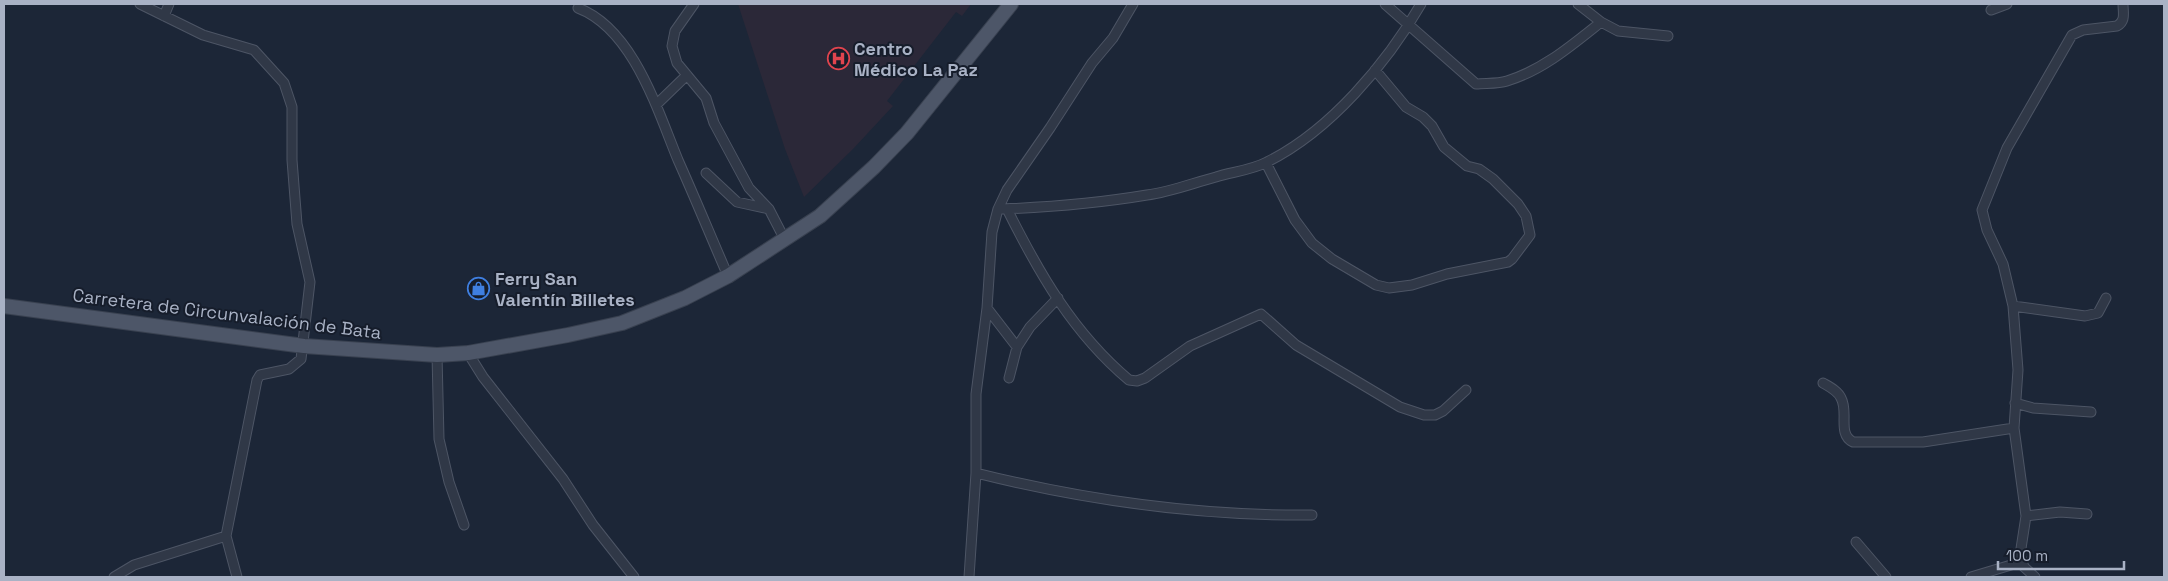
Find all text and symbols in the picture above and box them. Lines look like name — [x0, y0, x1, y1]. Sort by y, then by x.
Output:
place label: Centro Médico La Paz — [854, 37, 978, 81]
hospital icon: Centro Médico La Paz — [826, 47, 850, 71]
place label: Ferry San Valentín Billetes — [495, 267, 635, 311]
shop icon: Ferry San Valentín Billetes — [467, 277, 491, 301]
street label: Carretera de Circunvalación de Bata — [71, 283, 383, 344]
scale bar — [1998, 538, 2124, 570]
text: 100 m — [2006, 546, 2048, 565]

